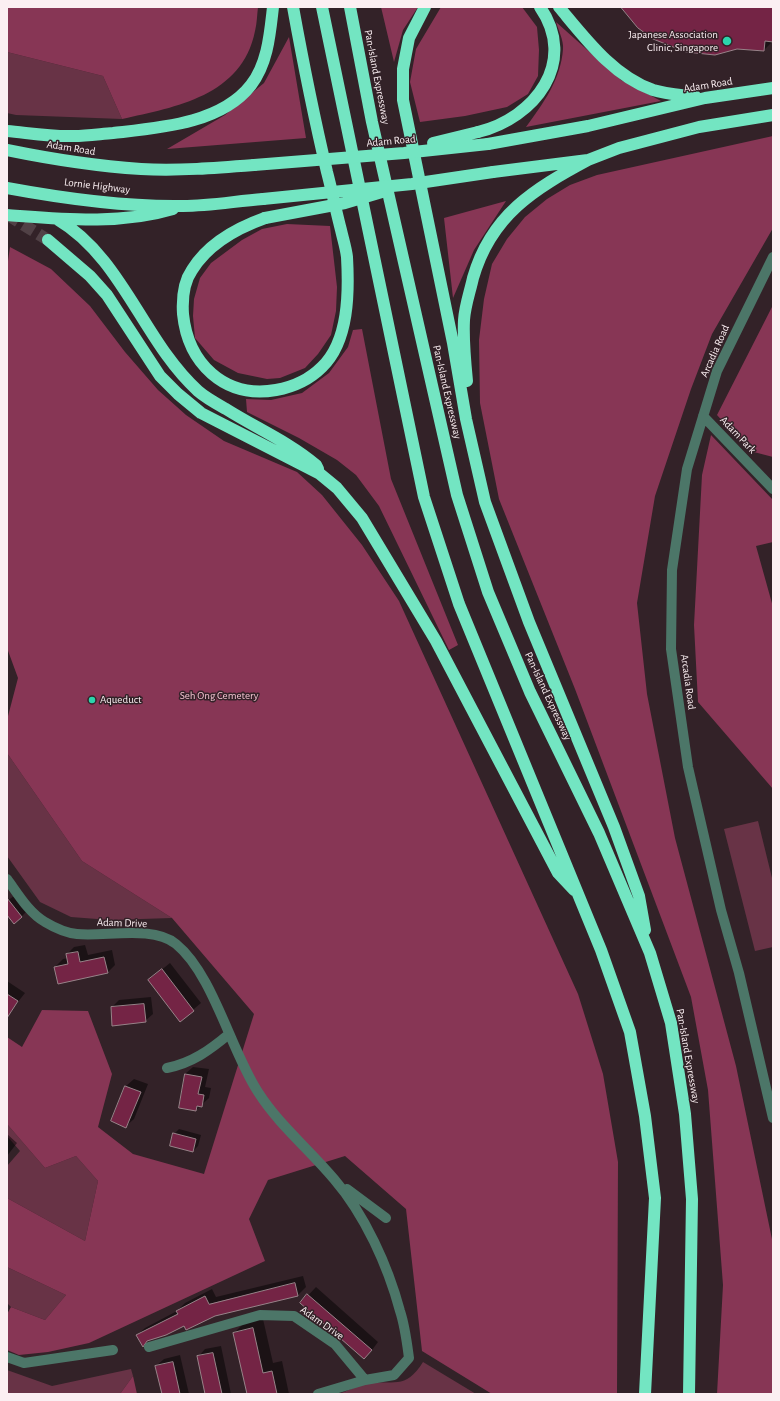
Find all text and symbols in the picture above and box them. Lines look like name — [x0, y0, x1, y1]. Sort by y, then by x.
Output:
place label: Japanese Association Clinic, Singapore — [628, 28, 718, 54]
street label: Pan-Island Expressway — [361, 29, 393, 125]
marker: Japanese Association Clinic, Singapore — [721, 35, 733, 47]
street label: Adam Road — [683, 75, 733, 95]
street label: Adam Road — [366, 132, 416, 150]
street label: Adam Road — [46, 138, 96, 158]
street label: Lornie Highway — [63, 175, 131, 197]
street label: Arcadia Road — [698, 323, 732, 379]
street label: Pan-Island Expressway — [430, 344, 464, 440]
street label: Adam Park — [717, 414, 759, 456]
street label: Pan-Island Expressway — [522, 650, 574, 742]
street label: Arcadia Road — [678, 653, 698, 711]
park label: Seh Ong Cemetery — [180, 689, 258, 703]
place label: Aqueduct — [100, 693, 141, 707]
marker: Aqueduct — [87, 695, 97, 705]
street label: Adam Drive — [97, 916, 147, 930]
street label: Pan-Island Expressway — [673, 1008, 703, 1104]
street label: Adam Drive — [298, 1303, 346, 1343]

